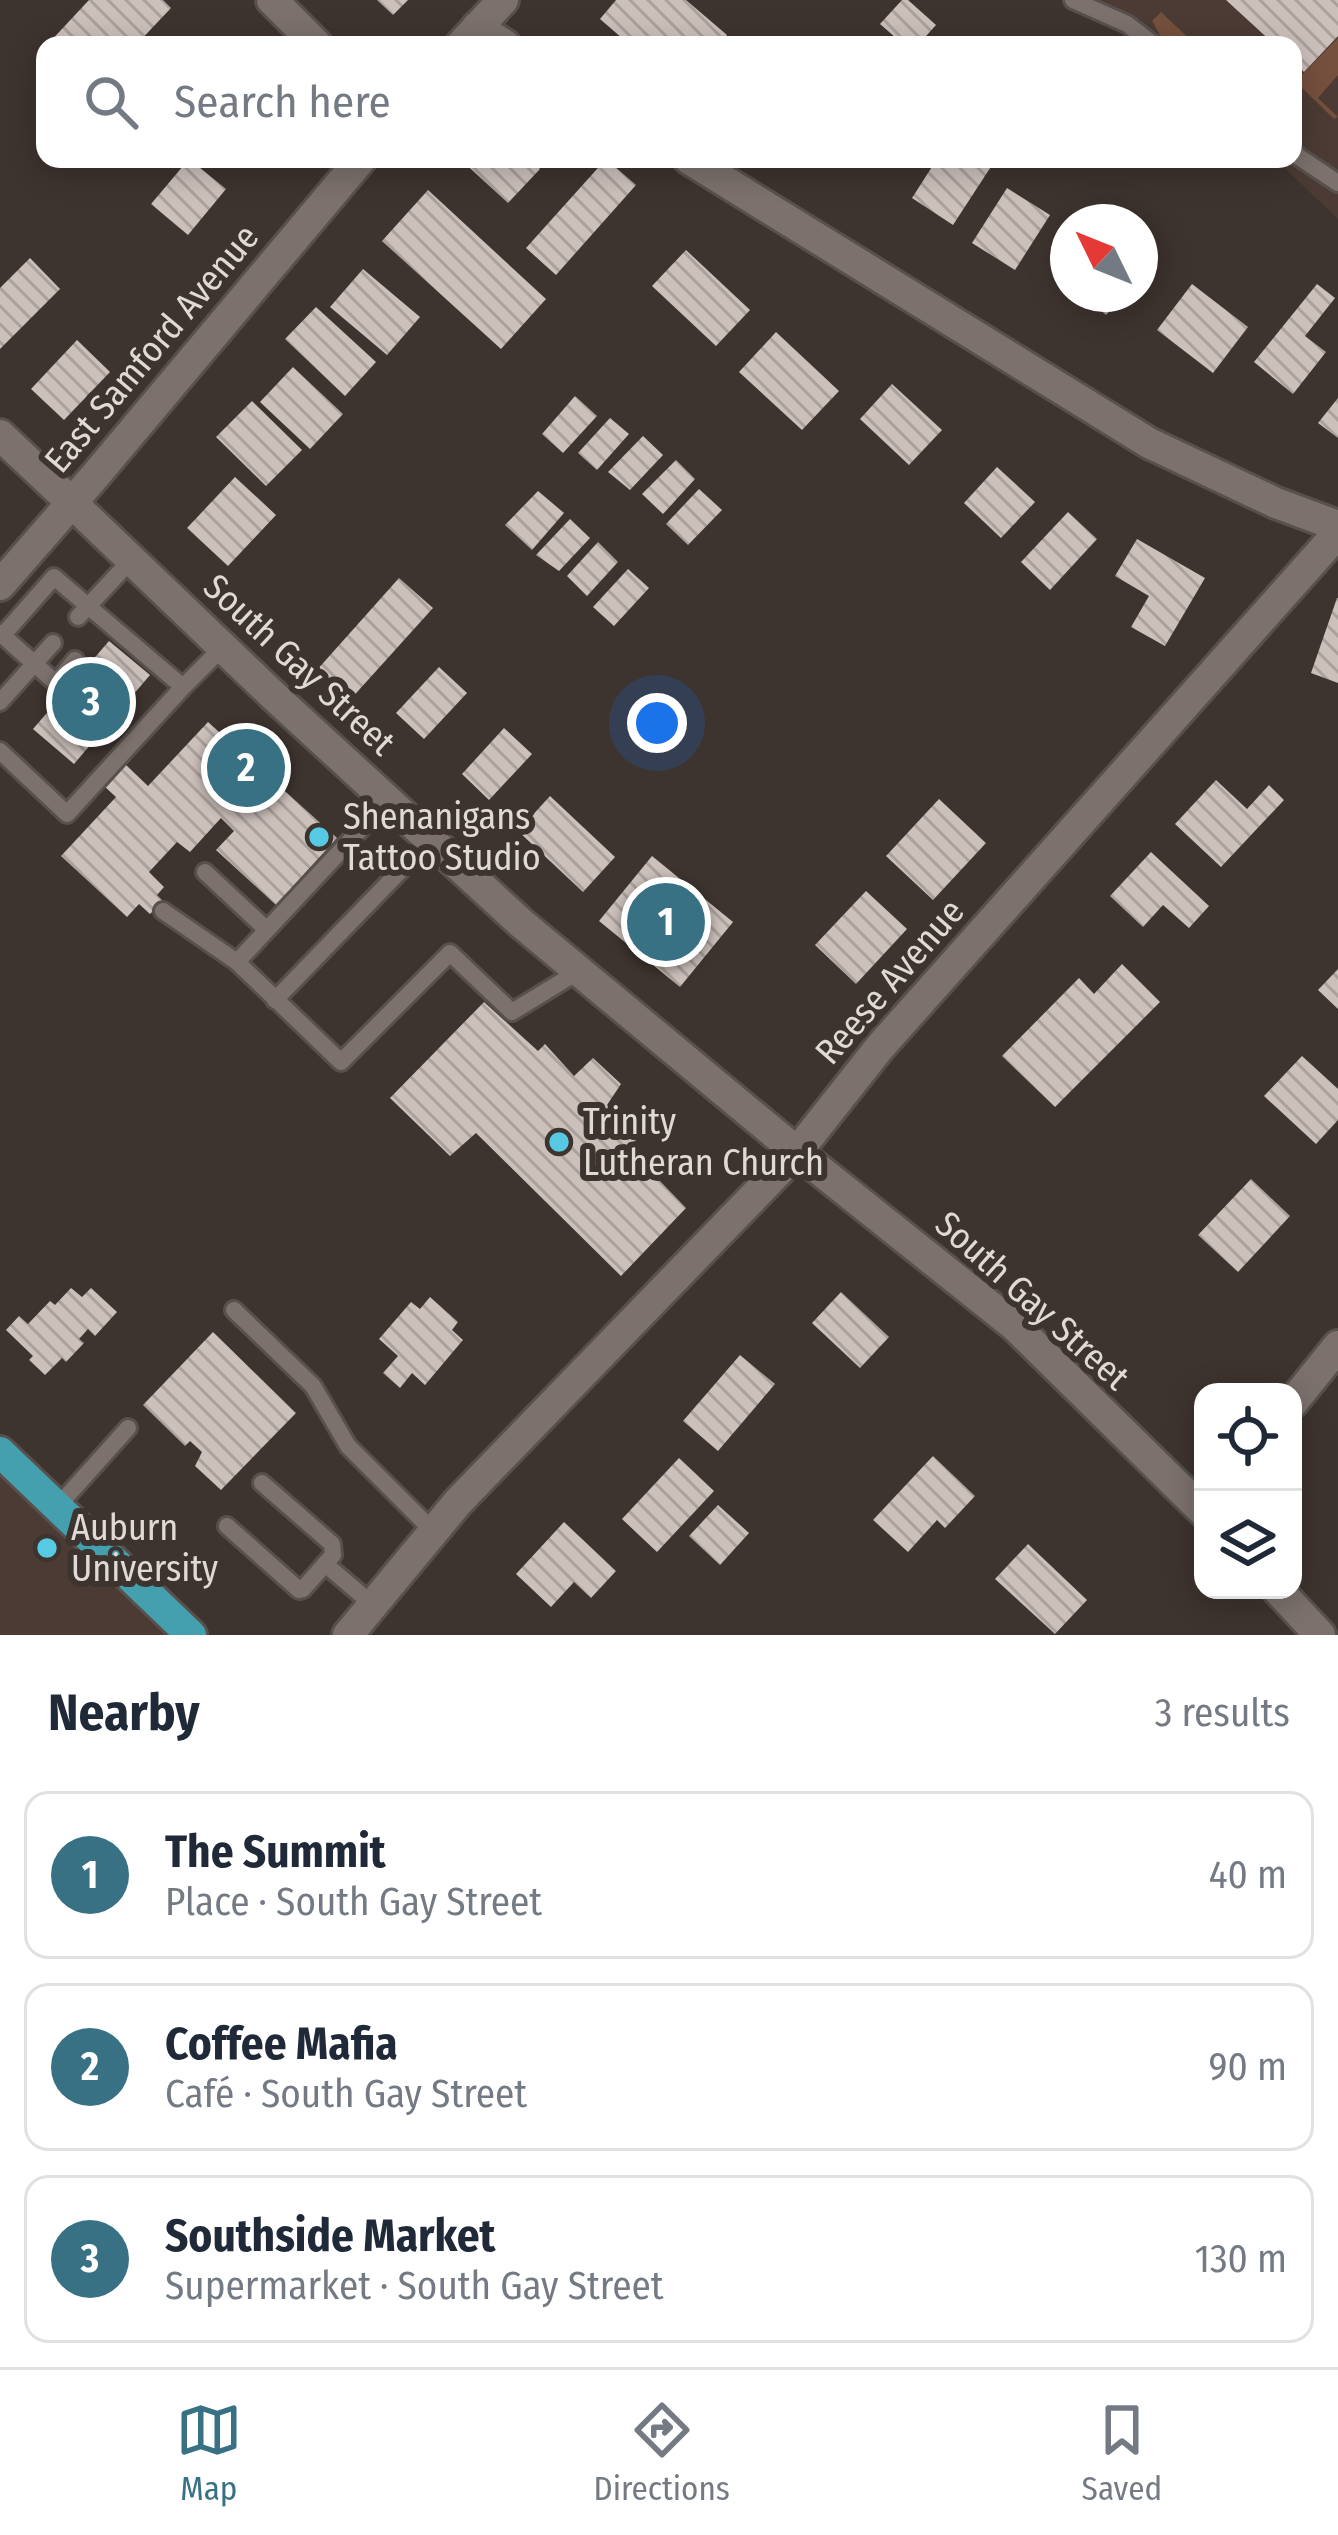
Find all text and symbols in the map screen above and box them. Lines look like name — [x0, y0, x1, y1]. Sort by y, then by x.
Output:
search box — [36, 36, 1302, 168]
icon: search — [78, 69, 144, 135]
text: Search here — [174, 75, 391, 129]
north arrow — [1050, 204, 1158, 312]
street label: East Samford Avenue — [35, 216, 268, 481]
street label: South Gay Street — [195, 565, 404, 765]
pin: 3 — [52, 657, 130, 747]
your location — [627, 693, 687, 753]
pin: 2 — [207, 723, 285, 813]
place label: Shenanigans Tattoo Studio — [343, 795, 541, 880]
marker: Shenanigans Tattoo Studio — [306, 824, 332, 850]
pin: 1 — [627, 877, 705, 967]
street label: Reese Avenue — [806, 890, 973, 1073]
place label: Trinity Lutheran Church — [583, 1100, 824, 1185]
marker: Trinity Lutheran Church — [546, 1129, 572, 1155]
street label: South Gay Street — [926, 1202, 1138, 1399]
map controls — [1194, 1383, 1302, 1599]
button: locate — [1194, 1383, 1302, 1491]
button: layers — [1194, 1491, 1302, 1599]
place label: Auburn University — [71, 1506, 218, 1591]
marker: Auburn University — [34, 1535, 60, 1561]
text: Nearby — [48, 1682, 200, 1744]
text: 3 results — [1155, 1690, 1290, 1736]
text: The Summit — [165, 1825, 386, 1879]
text: 1 — [82, 1852, 98, 1898]
text: 40 m — [1209, 1852, 1287, 1898]
text: Place · South Gay Street — [165, 1879, 542, 1925]
text: Coffee Mafia — [165, 2017, 398, 2071]
text: 2 — [81, 2044, 99, 2090]
text: 90 m — [1209, 2044, 1287, 2090]
text: Café · South Gay Street — [165, 2071, 527, 2117]
text: Southside Market — [165, 2209, 495, 2263]
text: 3 — [81, 2236, 99, 2282]
text: 130 m — [1195, 2236, 1287, 2282]
text: Supermarket · South Gay Street — [165, 2263, 664, 2309]
tab: Map — [176, 2397, 242, 2509]
tab: Directions — [593, 2397, 730, 2509]
tab: Saved — [1082, 2397, 1162, 2509]

